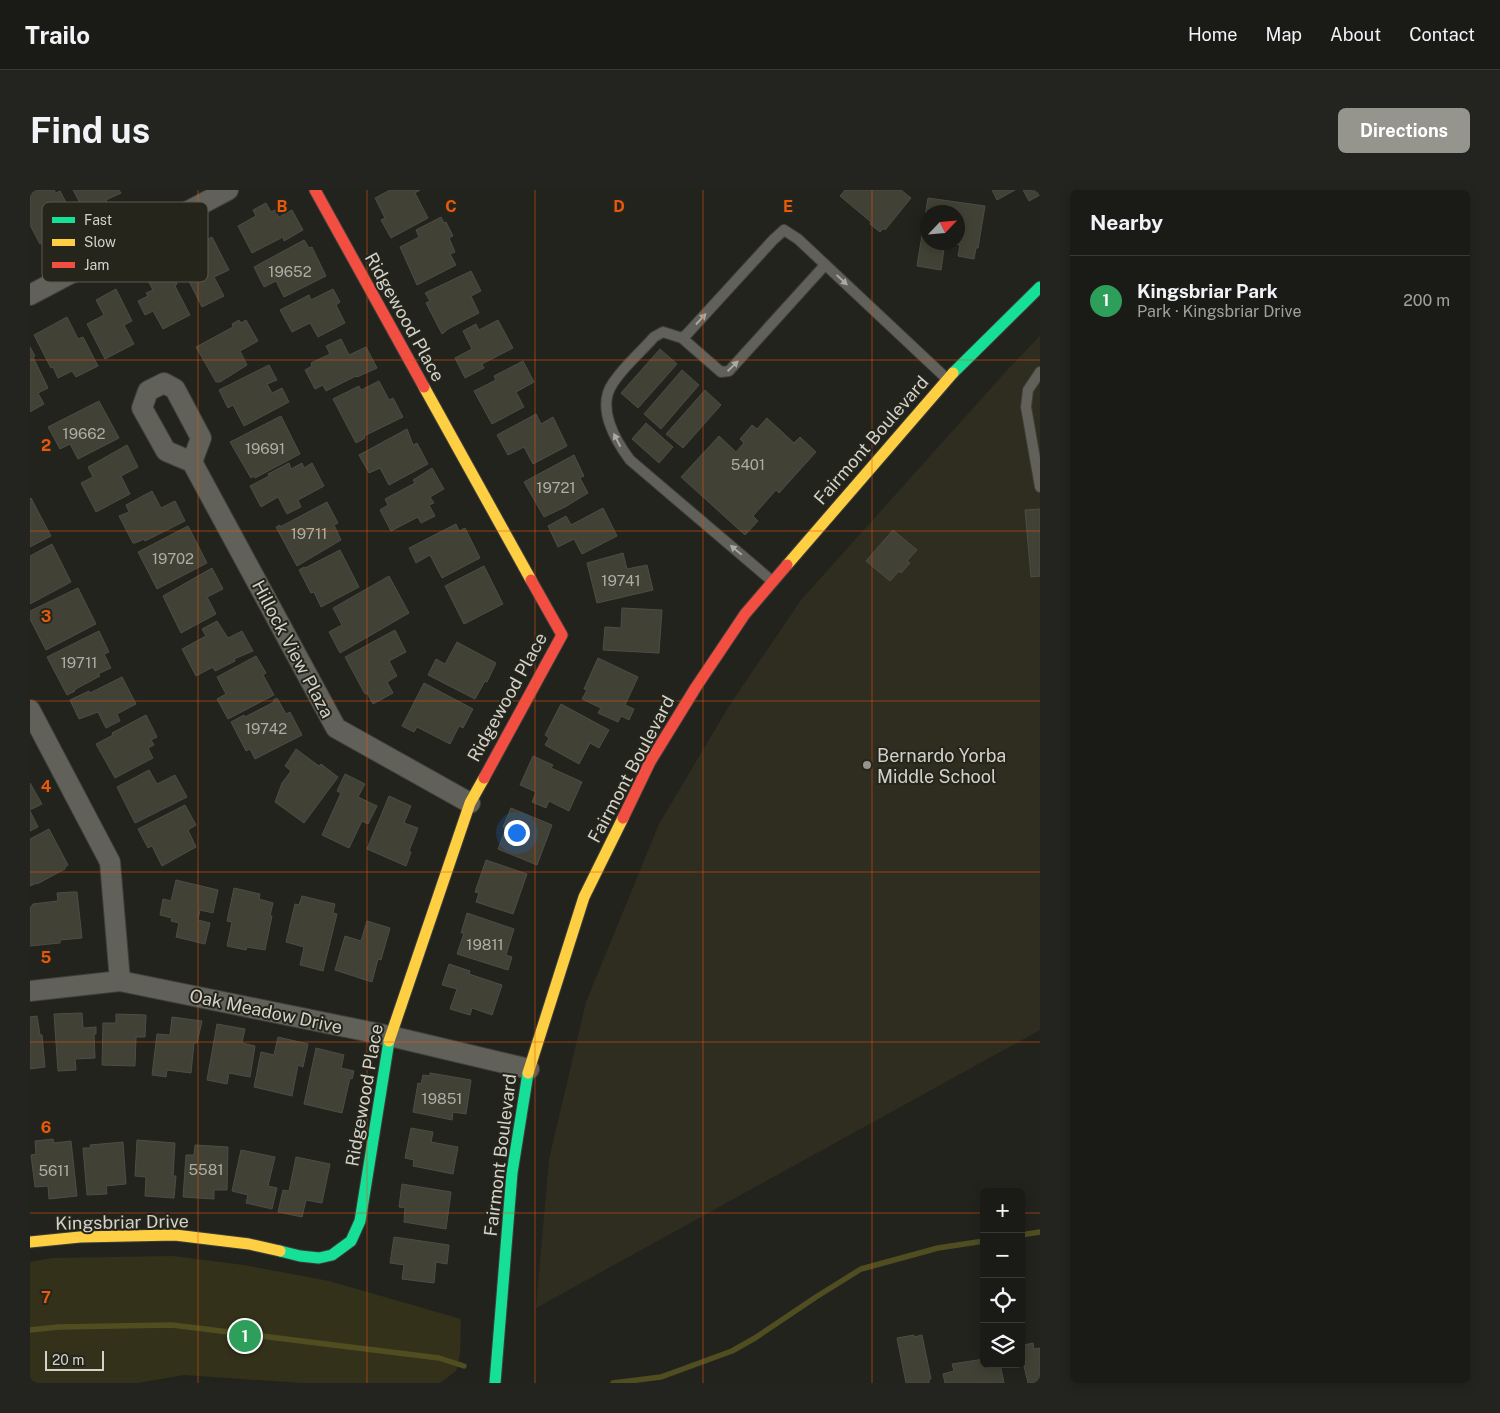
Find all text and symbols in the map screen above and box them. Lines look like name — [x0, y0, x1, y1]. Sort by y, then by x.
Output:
text: Trailo — [25, 21, 90, 49]
text: Home — [1188, 24, 1238, 45]
text: Map — [1266, 24, 1302, 45]
text: About — [1330, 24, 1381, 45]
text: Contact — [1409, 24, 1475, 45]
button: Directions — [1338, 108, 1470, 153]
text: Find us — [30, 110, 150, 151]
text: B — [277, 197, 288, 216]
text: C — [445, 197, 457, 216]
text: D — [613, 197, 625, 216]
text: E — [783, 197, 793, 216]
legend — [42, 202, 208, 282]
north arrow — [920, 205, 965, 250]
text: Nearby — [1090, 210, 1163, 235]
text: Fast — [84, 212, 112, 228]
text: Slow — [84, 234, 116, 250]
street label: Ridgewood Place — [361, 249, 449, 385]
text: Jam — [84, 257, 109, 273]
house number: 19652 — [268, 263, 312, 280]
one-way arrow — [835, 274, 847, 286]
text: Kingsbriar Park — [1137, 280, 1278, 302]
text: 1 — [1103, 291, 1109, 310]
text: 200 m — [1403, 291, 1450, 310]
text: Park · Kingsbriar Drive — [1137, 302, 1301, 321]
one-way arrow — [695, 313, 707, 325]
one-way arrow — [727, 361, 739, 372]
street label: Fairmont Boulevard — [809, 371, 933, 509]
house number: 19662 — [63, 425, 106, 442]
one-way arrow — [613, 433, 621, 448]
text: 2 — [41, 436, 51, 455]
house number: 19691 — [245, 440, 285, 457]
house number: 5401 — [731, 456, 765, 473]
house number: 19721 — [536, 479, 576, 496]
house number: 19711 — [291, 525, 327, 542]
one-way arrow — [730, 544, 743, 555]
house number: 19702 — [152, 550, 194, 567]
house number: 19741 — [601, 572, 641, 589]
street label: Hillock View Plaza — [248, 577, 338, 721]
text: 3 — [41, 607, 51, 626]
street label: Ridgewood Place — [463, 629, 551, 765]
house number: 19711 — [61, 654, 97, 671]
street label: Fairmont Boulevard — [583, 692, 679, 846]
house number: 19742 — [245, 720, 287, 737]
place label: Bernardo Yorba Middle School — [877, 745, 1006, 787]
marker: Bernardo Yorba Middle School — [861, 759, 873, 771]
text: 4 — [41, 777, 52, 796]
your location — [504, 820, 530, 846]
house number: 19811 — [466, 936, 504, 953]
text: 5 — [41, 948, 52, 967]
street label: Oak Meadow Drive — [188, 985, 344, 1037]
street label: Ridgewood Place — [341, 1022, 387, 1168]
street label: Fairmont Boulevard — [480, 1073, 520, 1237]
house number: 19851 — [422, 1090, 462, 1107]
text: 6 — [41, 1118, 51, 1137]
house number: 5581 — [188, 1161, 224, 1178]
house number: 5611 — [38, 1162, 70, 1179]
map controls — [980, 1188, 1025, 1368]
button: + — [980, 1188, 1025, 1233]
street label: Kingsbriar Drive — [55, 1210, 189, 1234]
button: − — [980, 1233, 1025, 1278]
button: locate — [980, 1278, 1025, 1323]
text: 7 — [41, 1288, 51, 1307]
pin: 1 — [229, 1317, 261, 1355]
button: layers — [980, 1323, 1025, 1368]
scale bar — [45, 1348, 104, 1371]
text: 20 m — [52, 1352, 84, 1368]

